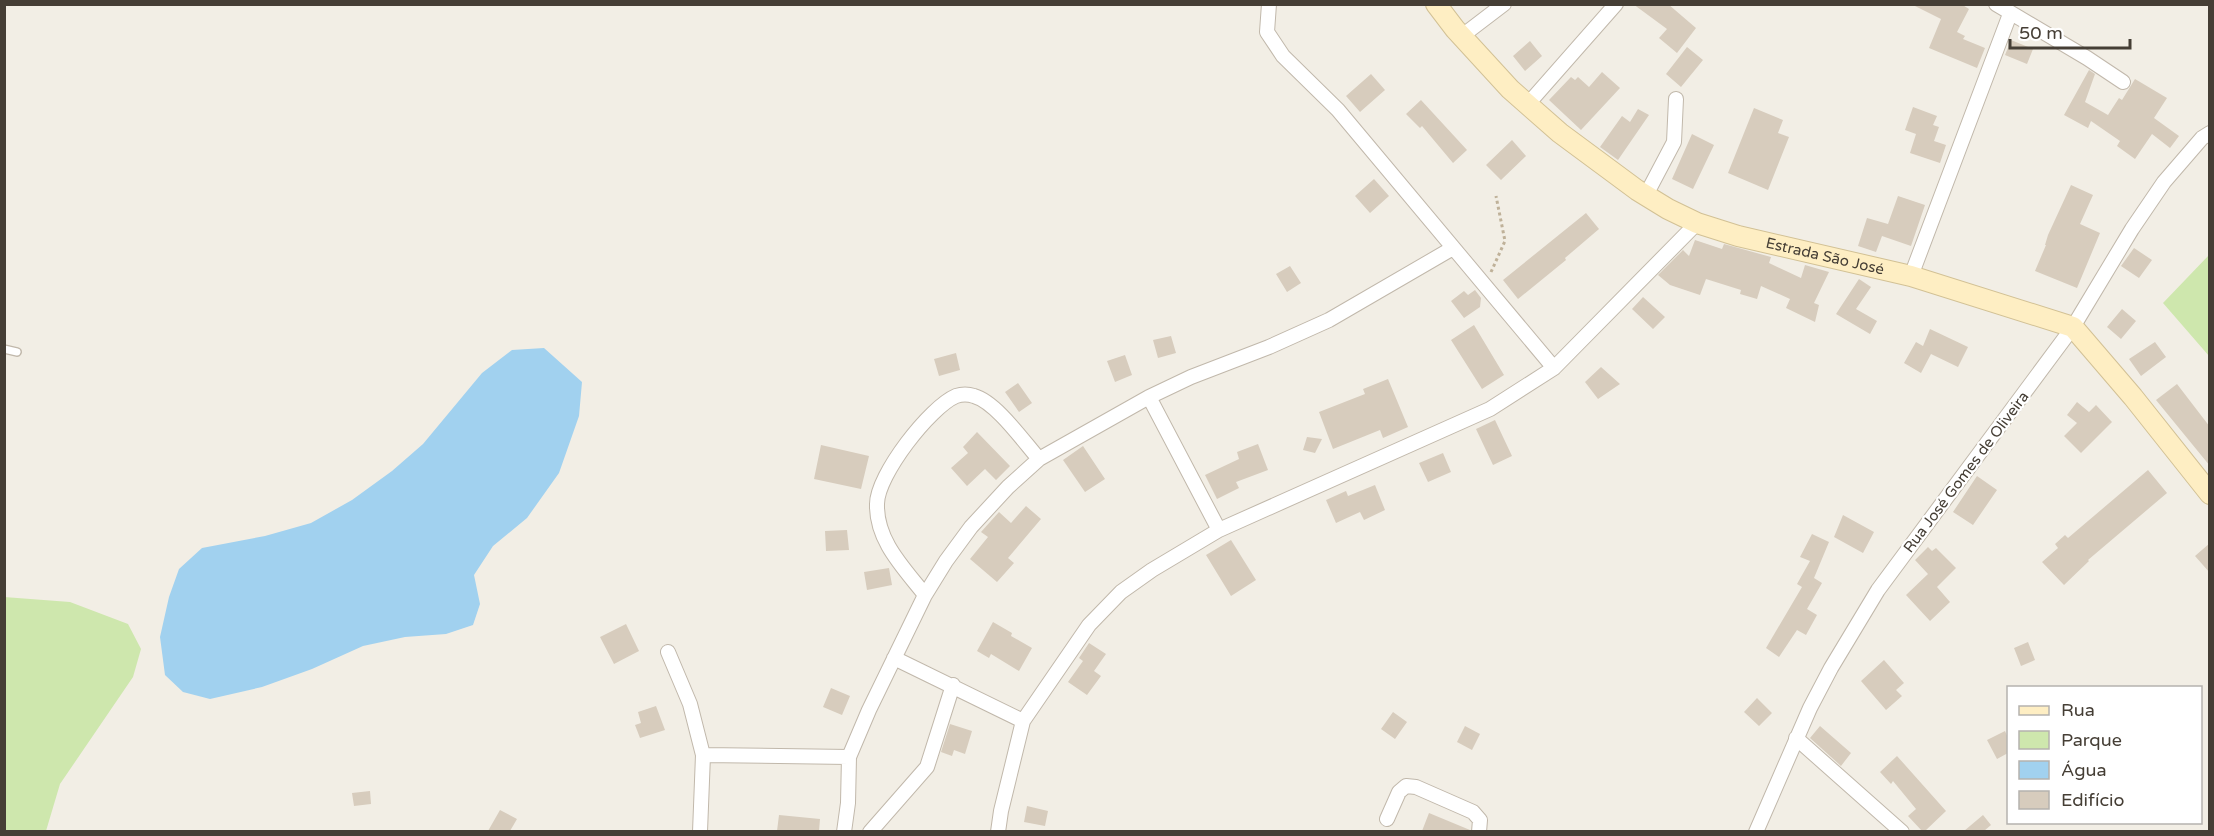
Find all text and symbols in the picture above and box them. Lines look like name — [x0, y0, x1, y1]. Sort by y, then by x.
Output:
scale bar — [2010, 12, 2130, 50]
text: 50 m — [2019, 22, 2063, 44]
street label: Estrada São José — [1764, 234, 1886, 278]
street label: Rua José Gomes de Oliveira — [1899, 388, 2033, 556]
legend — [2007, 686, 2202, 824]
text: Rua — [2061, 699, 2095, 721]
text: Parque — [2061, 729, 2122, 751]
text: Água — [2061, 759, 2107, 781]
text: Edifício — [2061, 789, 2125, 811]

